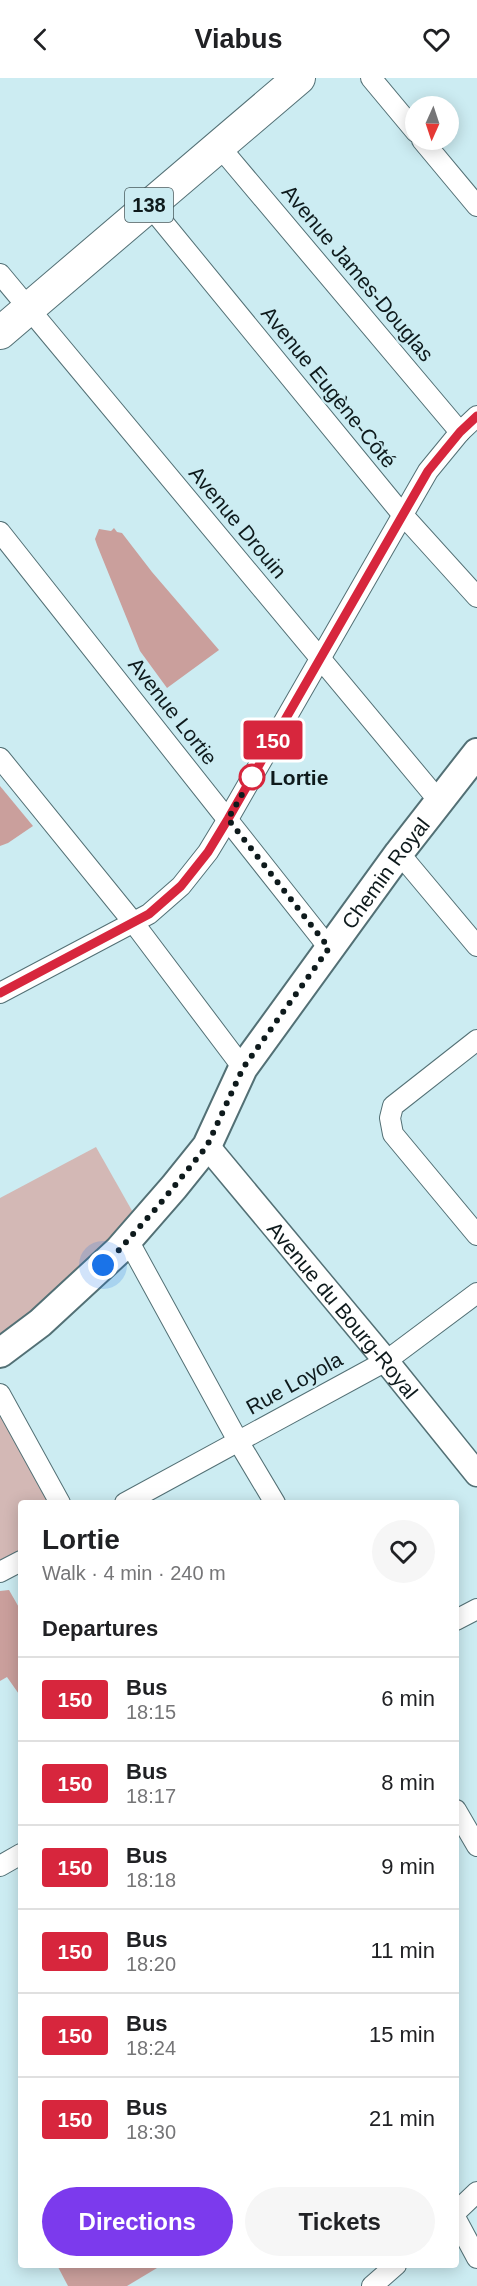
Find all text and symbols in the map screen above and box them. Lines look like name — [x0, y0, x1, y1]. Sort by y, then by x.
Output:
icon: back — [24, 23, 57, 56]
icon: heart — [420, 23, 453, 56]
text: Viabus — [194, 24, 283, 54]
north arrow — [405, 96, 459, 150]
map controls — [405, 96, 459, 150]
street label: Avenue James-Douglas — [278, 180, 438, 366]
road number: 138 — [125, 188, 173, 222]
street label: Avenue Eugène-Côté — [257, 302, 401, 472]
street label: Avenue Drouin — [185, 462, 291, 582]
street label: Avenue Lortie — [124, 653, 222, 769]
line badge: 150 — [238, 720, 308, 760]
text: 150 — [255, 729, 291, 752]
marker: Lortie — [239, 764, 265, 790]
place label: Lortie — [270, 766, 328, 789]
street label: Chemin Royal — [337, 813, 434, 933]
street label: Avenue du Bourg-Royal — [263, 1217, 423, 1403]
your location — [88, 1250, 118, 1280]
street label: Rue Loyola — [242, 1347, 346, 1419]
button: heart — [372, 1520, 435, 1583]
text: Lortie — [42, 1524, 120, 1555]
text: Walk · 4 min · 240 m — [42, 1562, 226, 1584]
text: Departures — [42, 1616, 158, 1641]
text: Bus — [126, 1675, 168, 1700]
text: 6 min — [381, 1686, 435, 1711]
text: 150 — [57, 1688, 93, 1711]
text: 18:15 — [126, 1701, 176, 1723]
text: Bus — [126, 1759, 168, 1784]
text: 8 min — [381, 1770, 435, 1795]
text: 150 — [57, 1772, 93, 1795]
text: 18:17 — [126, 1785, 176, 1807]
text: Bus — [126, 1843, 168, 1868]
text: 9 min — [381, 1854, 435, 1879]
text: 150 — [57, 1856, 93, 1879]
text: 18:18 — [126, 1869, 176, 1891]
text: Bus — [126, 1927, 168, 1952]
text: 11 min — [371, 1938, 435, 1963]
text: 150 — [57, 1940, 93, 1963]
text: 18:20 — [126, 1953, 176, 1975]
text: Bus — [126, 2011, 168, 2036]
text: 15 min — [369, 2022, 435, 2047]
text: 150 — [57, 2024, 93, 2047]
text: 18:24 — [126, 2037, 176, 2059]
text: Bus — [126, 2095, 168, 2120]
text: 21 min — [369, 2106, 435, 2131]
text: 150 — [57, 2108, 93, 2131]
text: 18:30 — [126, 2121, 176, 2143]
button: Directions — [42, 2187, 233, 2256]
button: Tickets — [245, 2187, 435, 2256]

